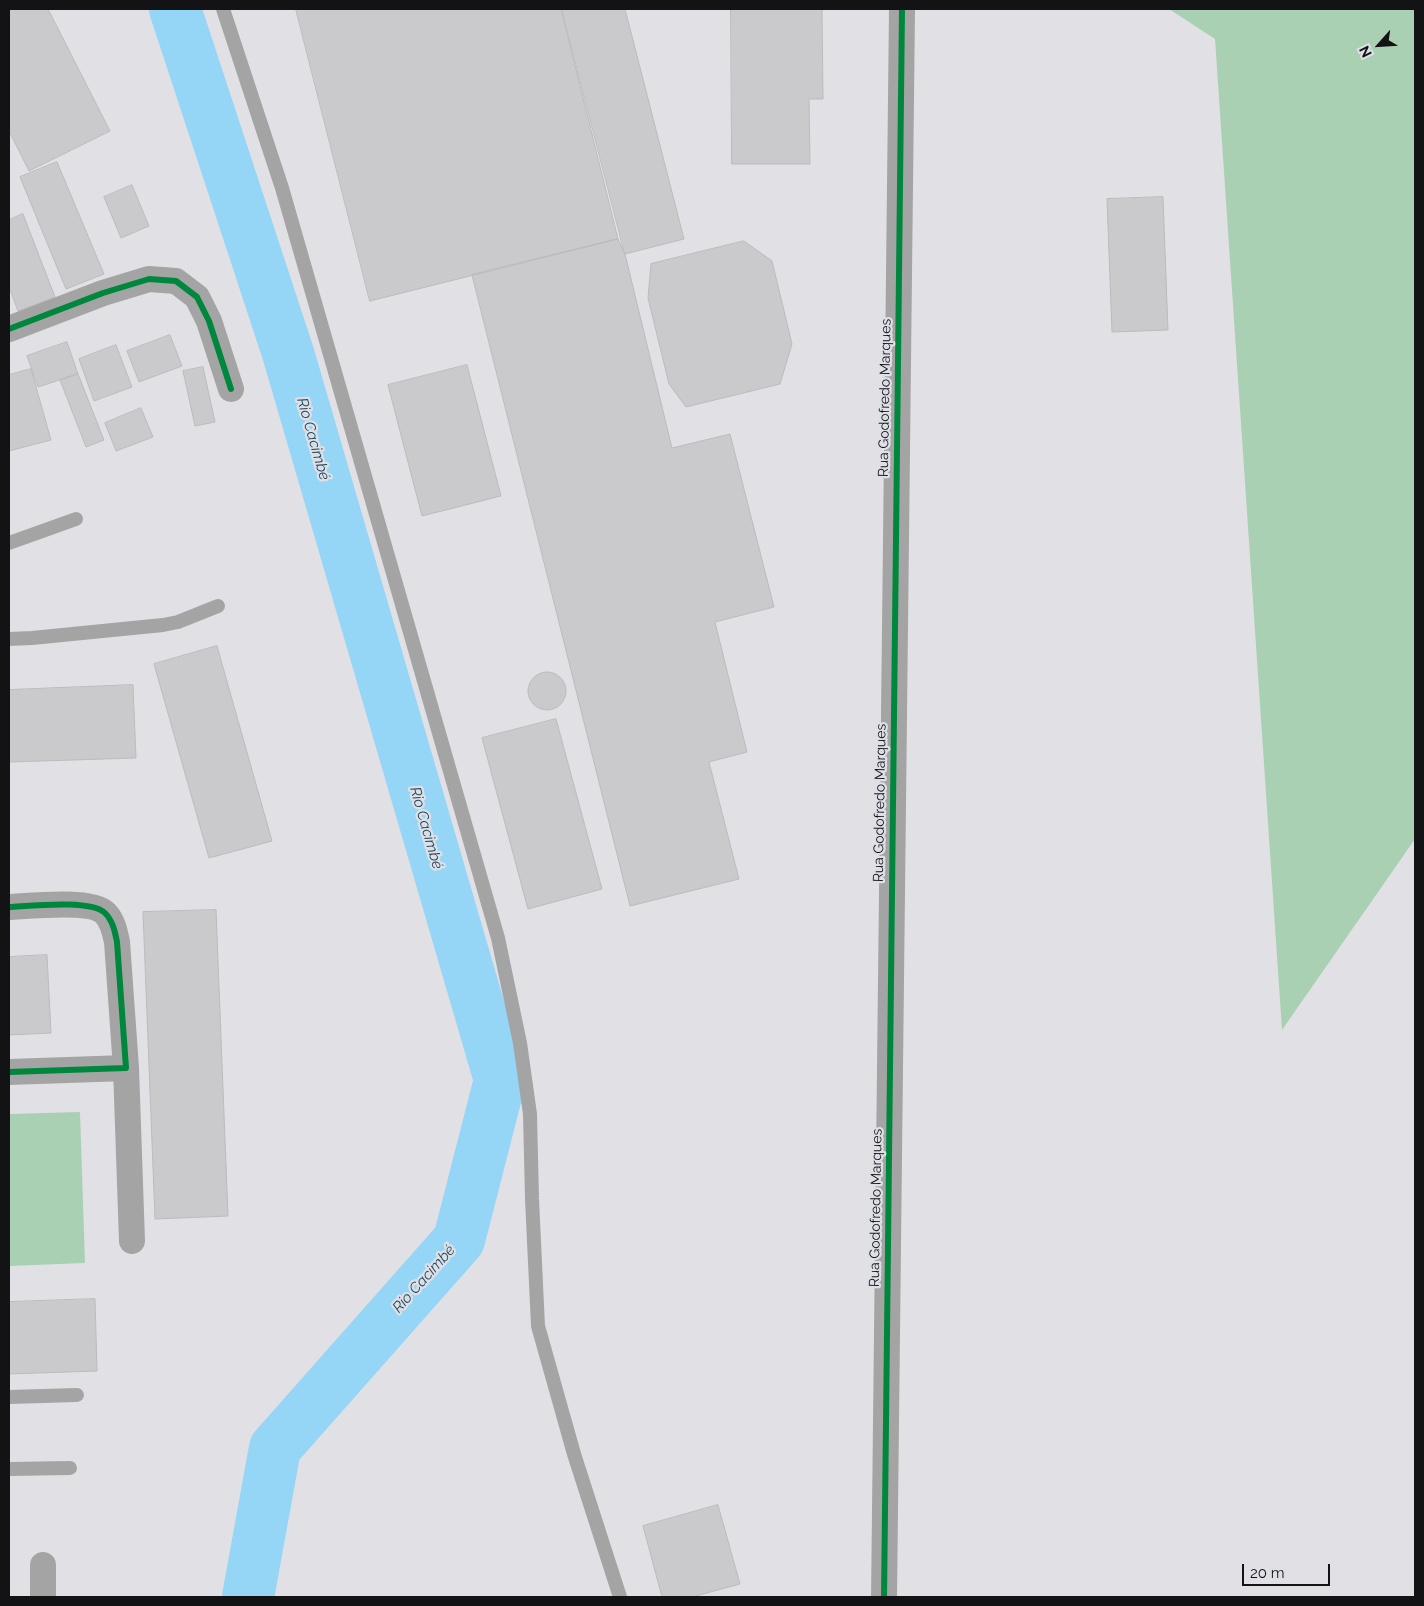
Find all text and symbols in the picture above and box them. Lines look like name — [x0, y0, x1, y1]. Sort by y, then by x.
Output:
north arrow — [1354, 20, 1404, 70]
text: N — [1356, 43, 1375, 60]
street label: Rua Godofredo Marques — [875, 319, 895, 477]
water label: Rio Cacimbé — [293, 396, 333, 482]
street label: Rua Godofredo Marques — [870, 724, 890, 882]
water label: Rio Cacimbé — [406, 785, 446, 871]
street label: Rua Godofredo Marques — [866, 1129, 886, 1287]
water label: Rio Cacimbé — [389, 1241, 459, 1317]
scale bar — [1244, 1554, 1332, 1586]
text: 20 m — [1250, 1564, 1285, 1582]

